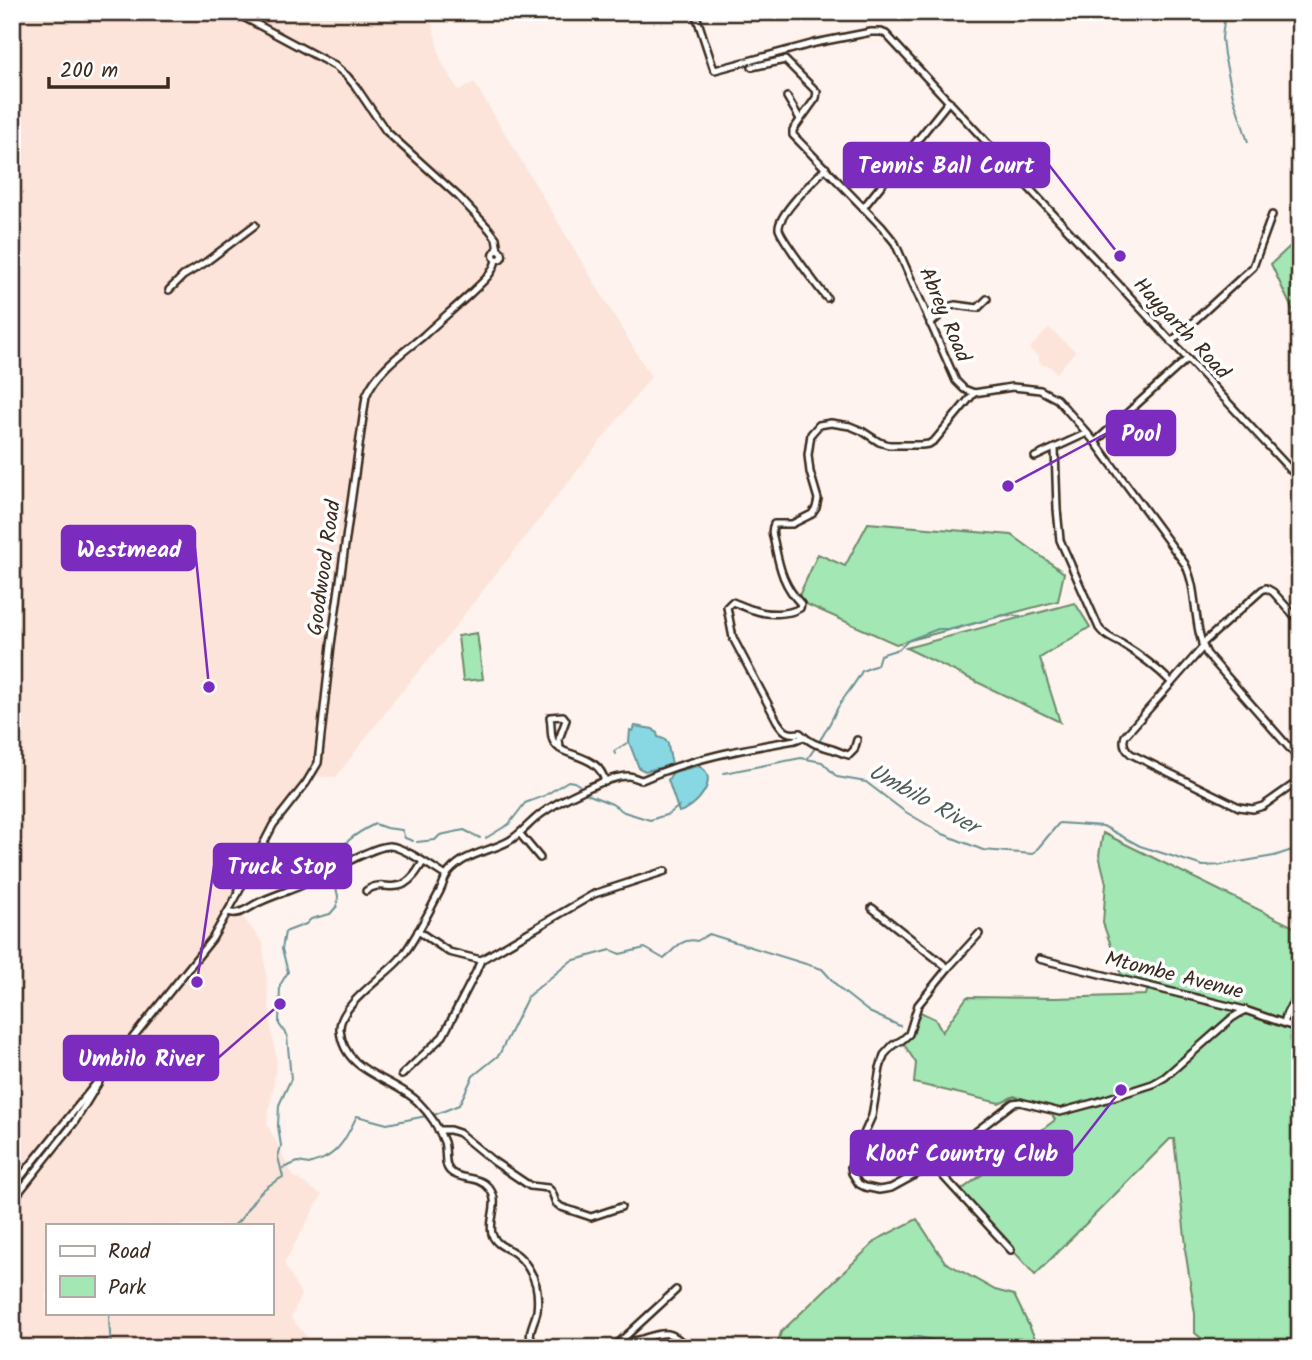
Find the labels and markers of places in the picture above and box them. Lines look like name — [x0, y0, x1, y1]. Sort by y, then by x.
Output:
callout: Tennis Ball Court — [844, 143, 1049, 187]
callout: Pool — [1107, 411, 1175, 455]
callout: Westmead — [62, 526, 195, 570]
callout: Truck Stop — [214, 844, 351, 888]
callout: Umbilo River — [64, 1036, 218, 1080]
callout: Kloof Country Club — [851, 1131, 1072, 1175]

